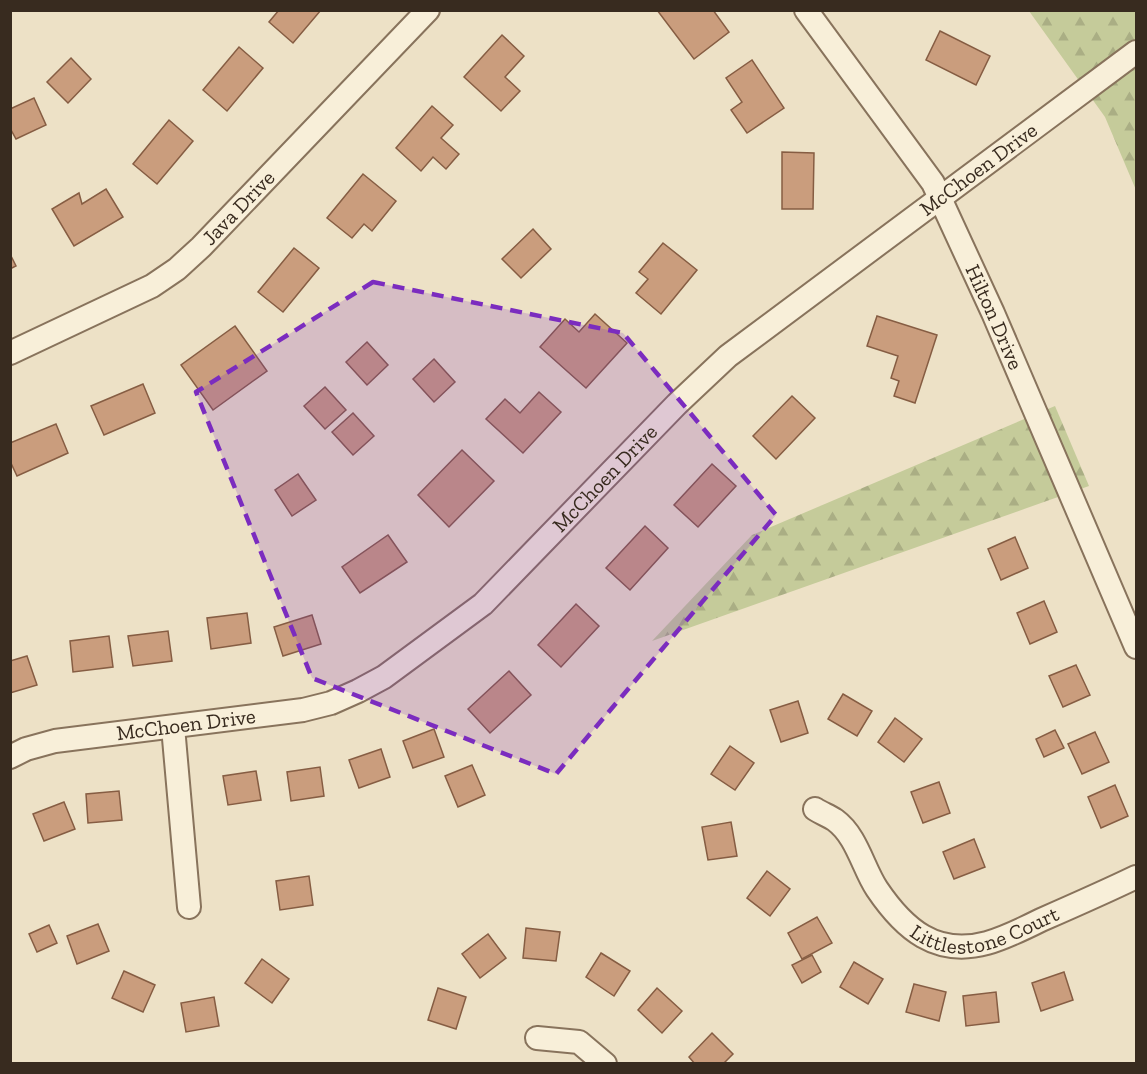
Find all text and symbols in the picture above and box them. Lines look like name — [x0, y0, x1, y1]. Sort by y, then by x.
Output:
street label: McChoen Drive — [915, 117, 1042, 221]
street label: Java Drive — [197, 165, 280, 250]
street label: Hilton Drive — [960, 260, 1029, 373]
street label: McChoen Drive — [547, 419, 662, 537]
street label: McChoen Drive — [115, 703, 257, 745]
street label: Littlestone Court — [906, 901, 1063, 959]

